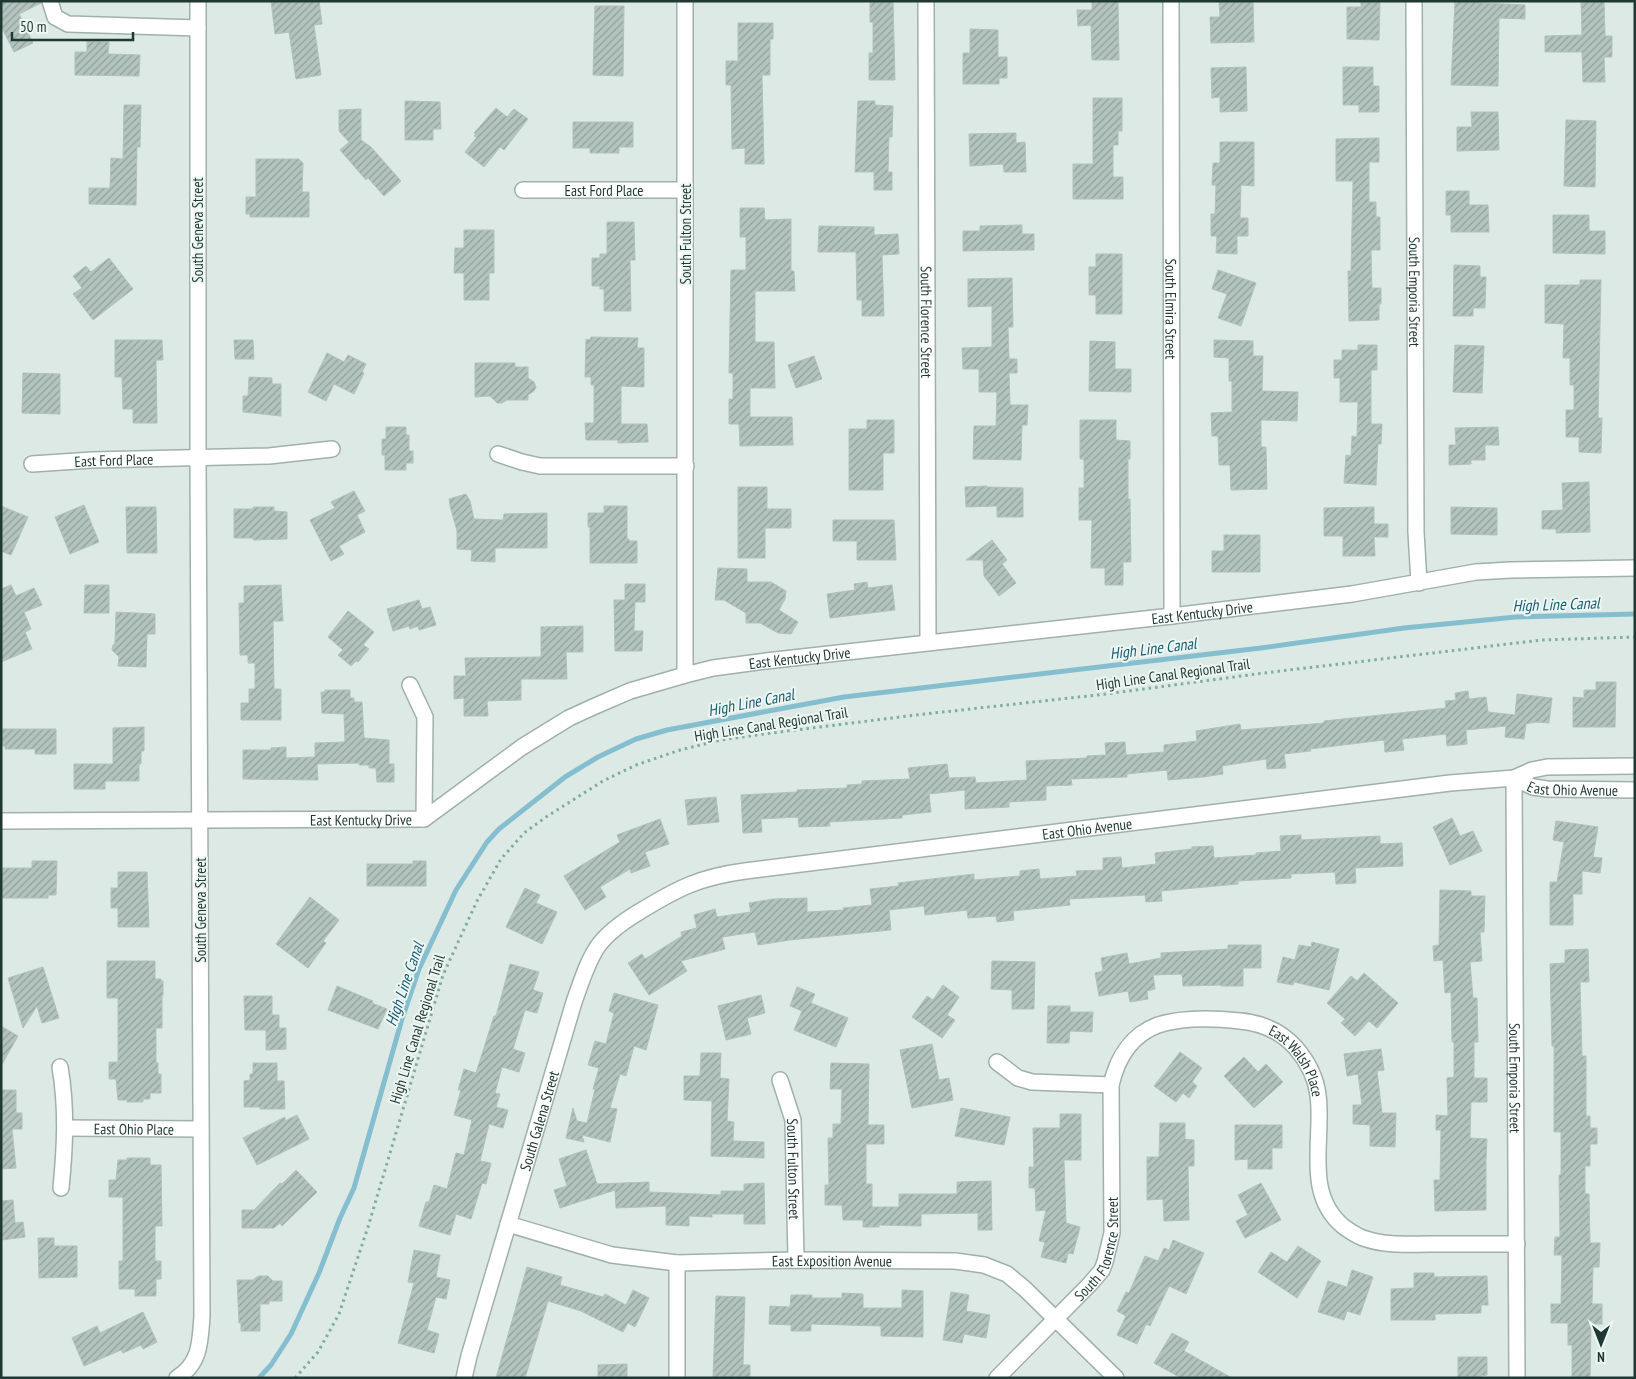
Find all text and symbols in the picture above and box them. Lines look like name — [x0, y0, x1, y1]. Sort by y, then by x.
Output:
scale bar — [12, 10, 134, 42]
text: 50 m — [20, 17, 46, 36]
street label: South Geneva Street — [188, 177, 207, 283]
street label: East Ford Place — [565, 181, 643, 200]
street label: South Fulton Street — [676, 184, 695, 284]
street label: South Emporia Street — [1405, 237, 1425, 347]
street label: South Elmira Street — [1162, 259, 1181, 359]
street label: South Florence Street — [917, 266, 937, 378]
street label: East Ford Place — [74, 449, 154, 471]
water label: High Line Canal — [1512, 592, 1601, 616]
street label: East Kentucky Drive — [1150, 597, 1254, 628]
water label: High Line Canal — [1109, 633, 1199, 663]
street label: East Kentucky Drive — [748, 642, 851, 673]
street label: High Line Canal Regional Trail — [1095, 654, 1252, 694]
water label: High Line Canal — [706, 684, 797, 720]
street label: High Line Canal Regional Trail — [693, 702, 850, 746]
street label: East Ohio Avenue — [1524, 776, 1618, 799]
street label: East Kentucky Drive — [310, 810, 412, 829]
street label: East Ohio Avenue — [1041, 813, 1133, 843]
street label: South Geneva Street — [191, 857, 210, 963]
water label: High Line Canal — [380, 938, 428, 1028]
street label: High Line Canal Regional Trail — [385, 952, 449, 1106]
street label: East Walsh Place — [1266, 1020, 1328, 1098]
street label: South Emporia Street — [1506, 1023, 1525, 1133]
street label: South Galena Street — [515, 1068, 563, 1173]
street label: South Fulton Street — [783, 1118, 805, 1220]
street label: East Ohio Place — [94, 1119, 174, 1138]
street label: South Florence Street — [1070, 1197, 1122, 1304]
street label: East Exposition Avenue — [772, 1250, 892, 1270]
north arrow — [1576, 1319, 1626, 1369]
text: N — [1597, 1348, 1605, 1366]

